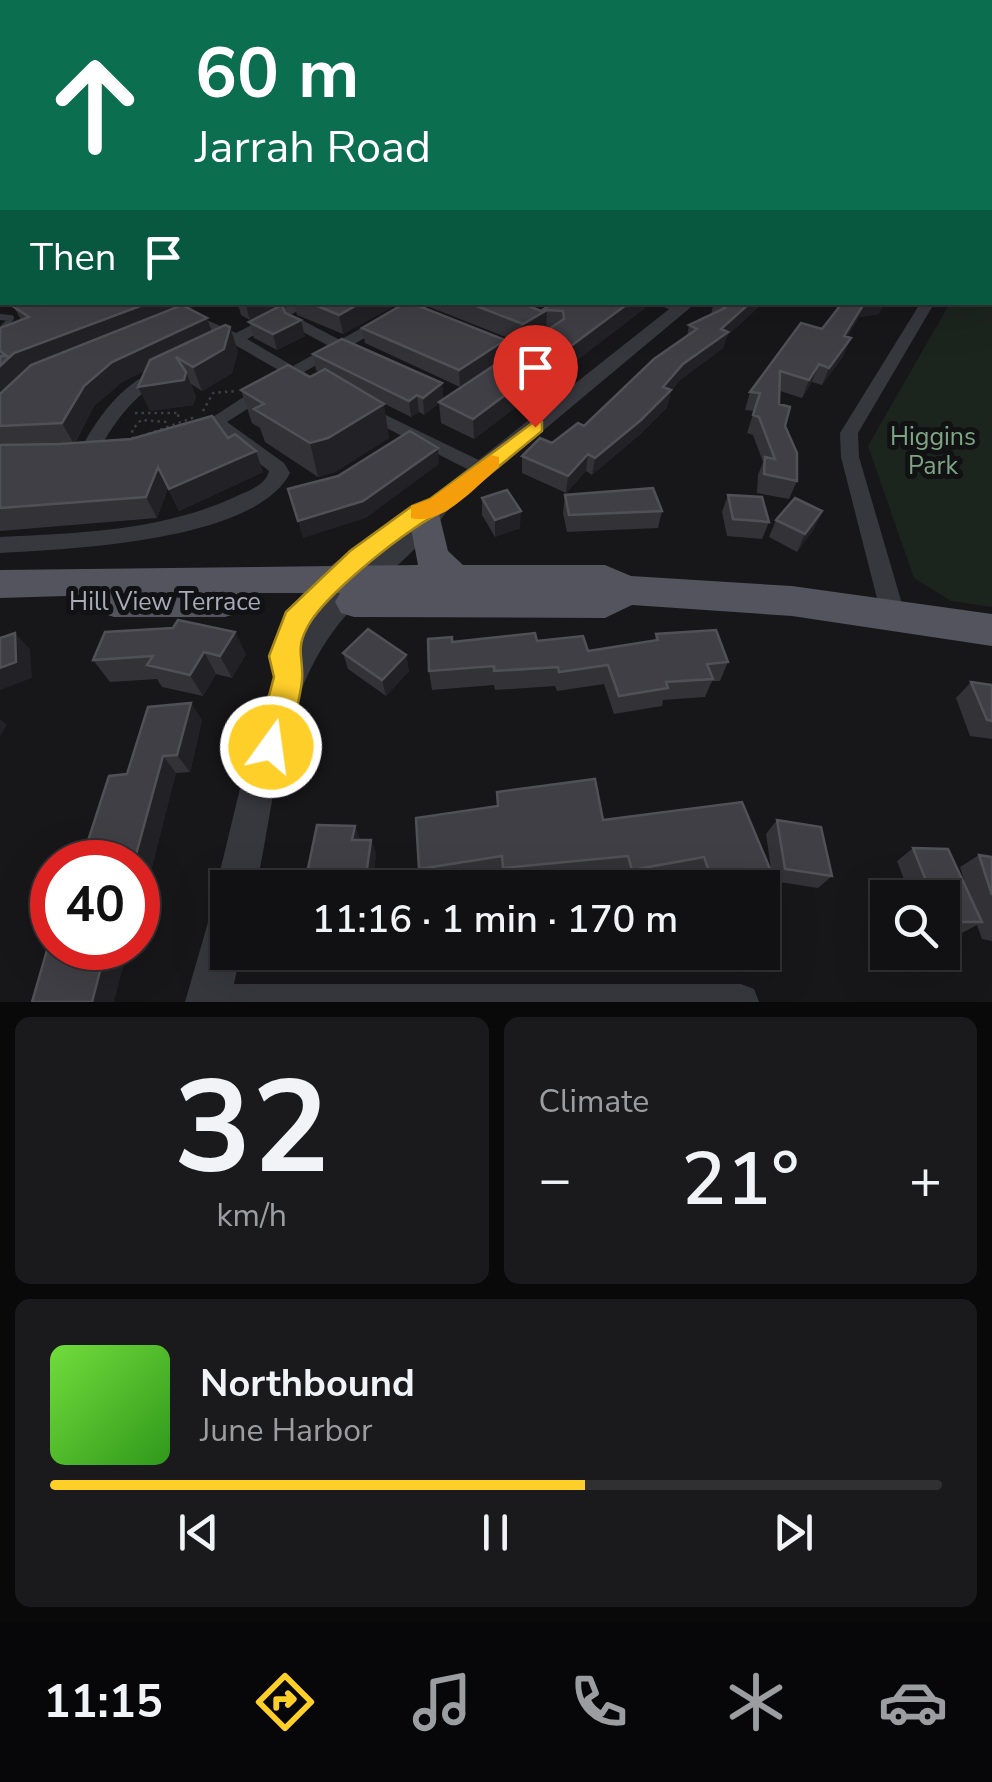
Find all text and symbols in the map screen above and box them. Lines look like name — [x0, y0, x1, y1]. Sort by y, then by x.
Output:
text: 60 m — [195, 26, 359, 122]
icon: ahead — [30, 40, 160, 170]
text: Jarrah Road — [195, 117, 431, 178]
icon: arrive — [136, 230, 191, 285]
text: Then — [30, 232, 116, 283]
pin — [493, 325, 578, 428]
icon: arrive — [508, 340, 563, 395]
park label: Higgins Park — [890, 420, 976, 483]
street label: Hill View Terrace — [69, 585, 261, 619]
position arrow — [219, 695, 323, 799]
speed limit sign: 40 — [30, 840, 160, 970]
map controls — [870, 880, 960, 970]
button: search — [870, 880, 960, 970]
text: 11:16 · 1 min · 170 m — [312, 894, 678, 945]
text: 32 — [174, 1040, 330, 1217]
text: Climate — [539, 1080, 649, 1123]
text: 21° — [681, 1128, 799, 1230]
text: − — [539, 1142, 572, 1217]
text: + — [909, 1142, 942, 1217]
text: km/h — [216, 1194, 287, 1237]
text: Northbound — [200, 1358, 415, 1409]
text: June Harbor — [200, 1409, 372, 1452]
icon: previous — [171, 1505, 226, 1560]
icon: pause — [468, 1505, 523, 1560]
icon: next — [766, 1505, 821, 1560]
icon: directions — [250, 1667, 320, 1737]
icon: music — [407, 1667, 477, 1737]
icon: phone — [564, 1667, 634, 1737]
icon: climate — [721, 1667, 791, 1737]
icon: car — [878, 1667, 948, 1737]
text: 11:15 — [44, 1672, 163, 1733]

